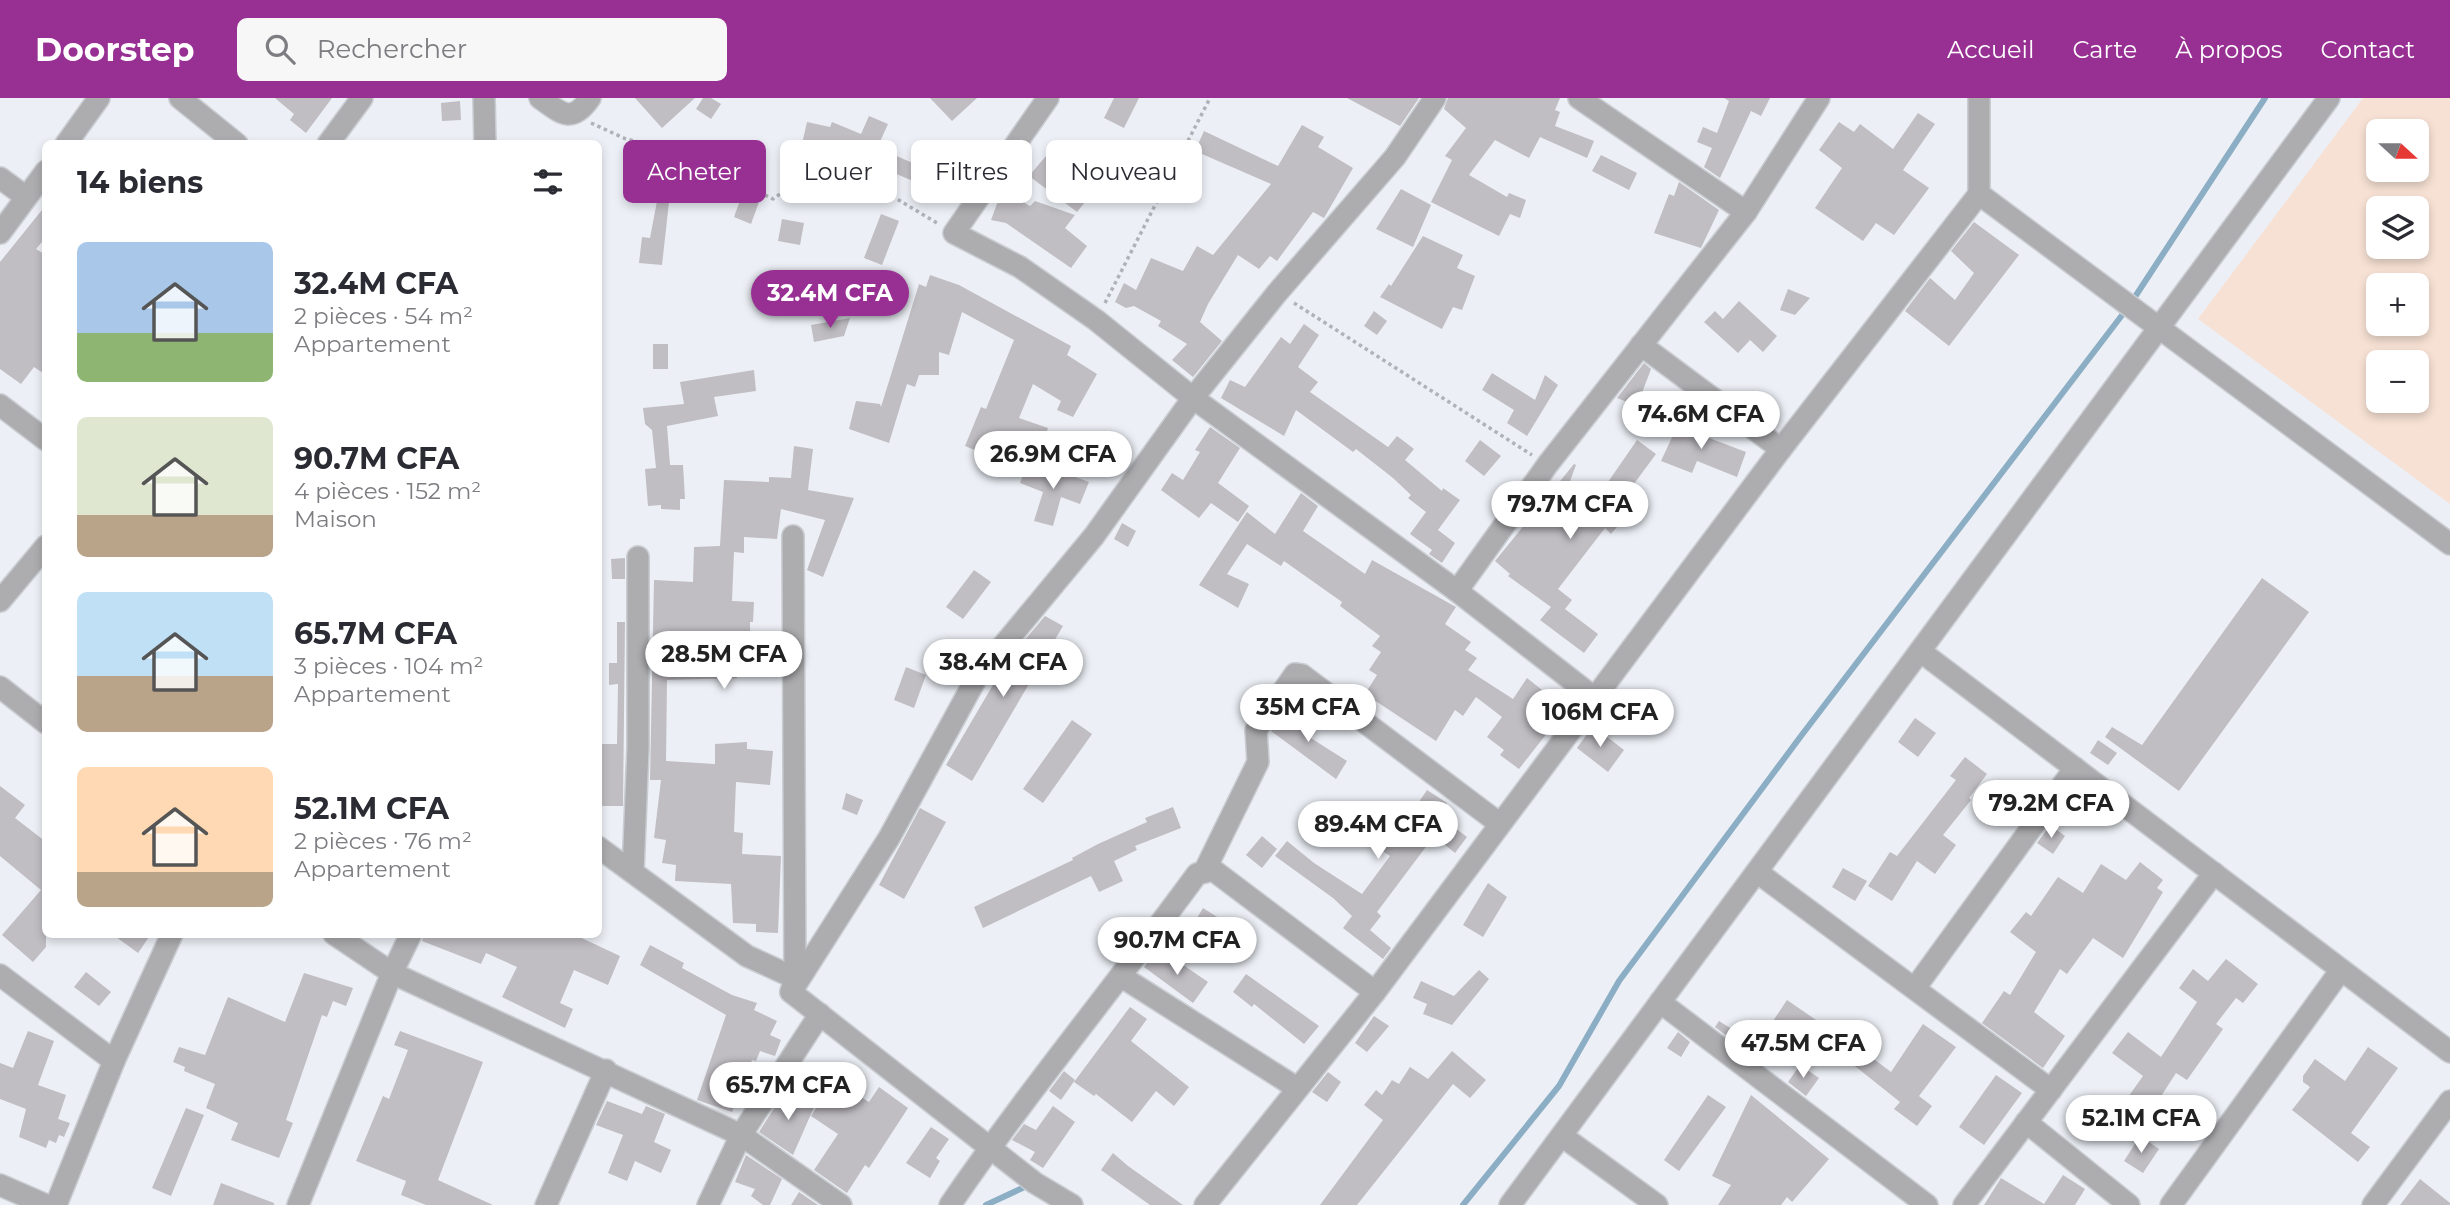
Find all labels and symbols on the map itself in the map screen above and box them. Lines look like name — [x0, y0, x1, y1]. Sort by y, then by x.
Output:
north arrow — [2366, 119, 2429, 182]
pin: 32.4M CFA — [750, 271, 910, 330]
pin: 74.6M CFA — [1621, 392, 1781, 451]
pin: 26.9M CFA — [973, 432, 1133, 491]
pin: 79.7M CFA — [1490, 482, 1650, 541]
pin: 28.5M CFA — [644, 632, 804, 691]
pin: 38.4M CFA — [923, 640, 1083, 699]
pin: 35M CFA — [1243, 684, 1373, 744]
pin: 106M CFA — [1528, 690, 1672, 749]
pin: 79.2M CFA — [1971, 780, 2131, 840]
pin: 89.4M CFA — [1298, 802, 1458, 861]
pin: 90.7M CFA — [1097, 918, 1257, 977]
pin: 47.5M CFA — [1723, 1020, 1883, 1080]
pin: 65.7M CFA — [708, 1062, 868, 1122]
pin: 52.1M CFA — [2061, 1096, 2221, 1155]

